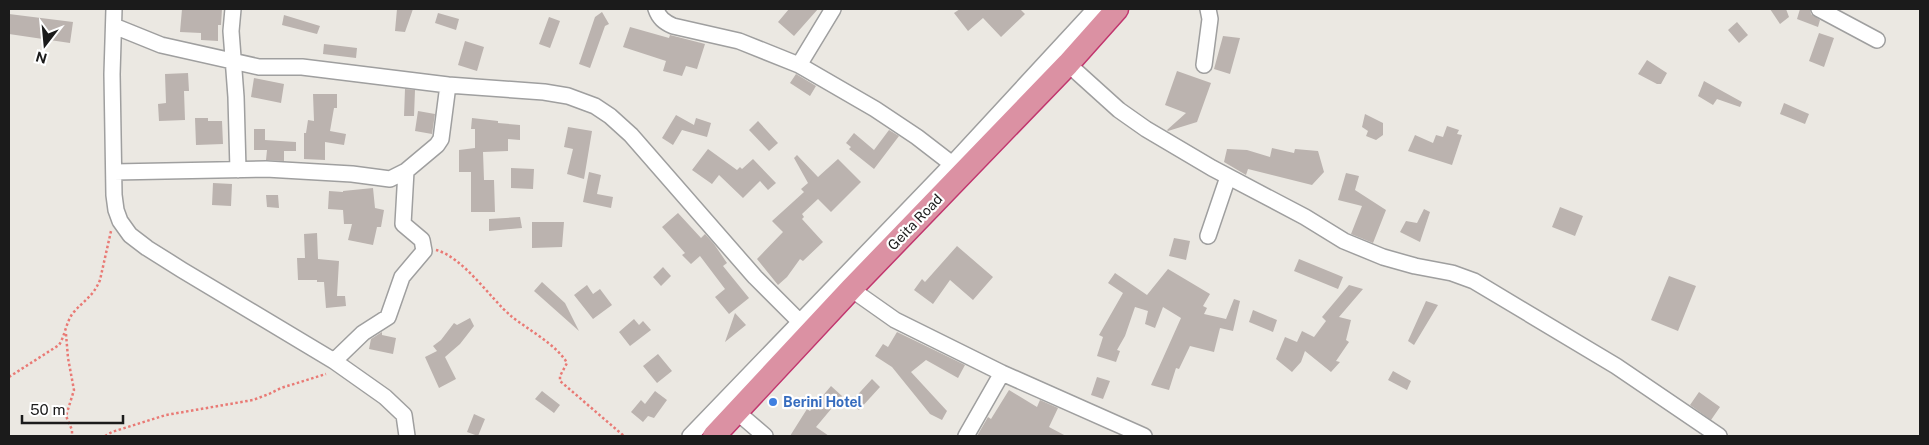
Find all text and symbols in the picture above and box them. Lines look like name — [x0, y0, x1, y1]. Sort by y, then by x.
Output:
north arrow — [20, 20, 70, 70]
text: N — [34, 48, 49, 67]
street label: Geita Road — [884, 191, 946, 253]
scale bar — [22, 392, 124, 424]
place label: Berini Hotel — [783, 394, 863, 410]
marker: Berini Hotel — [767, 396, 779, 408]
text: 50 m — [30, 401, 65, 418]

